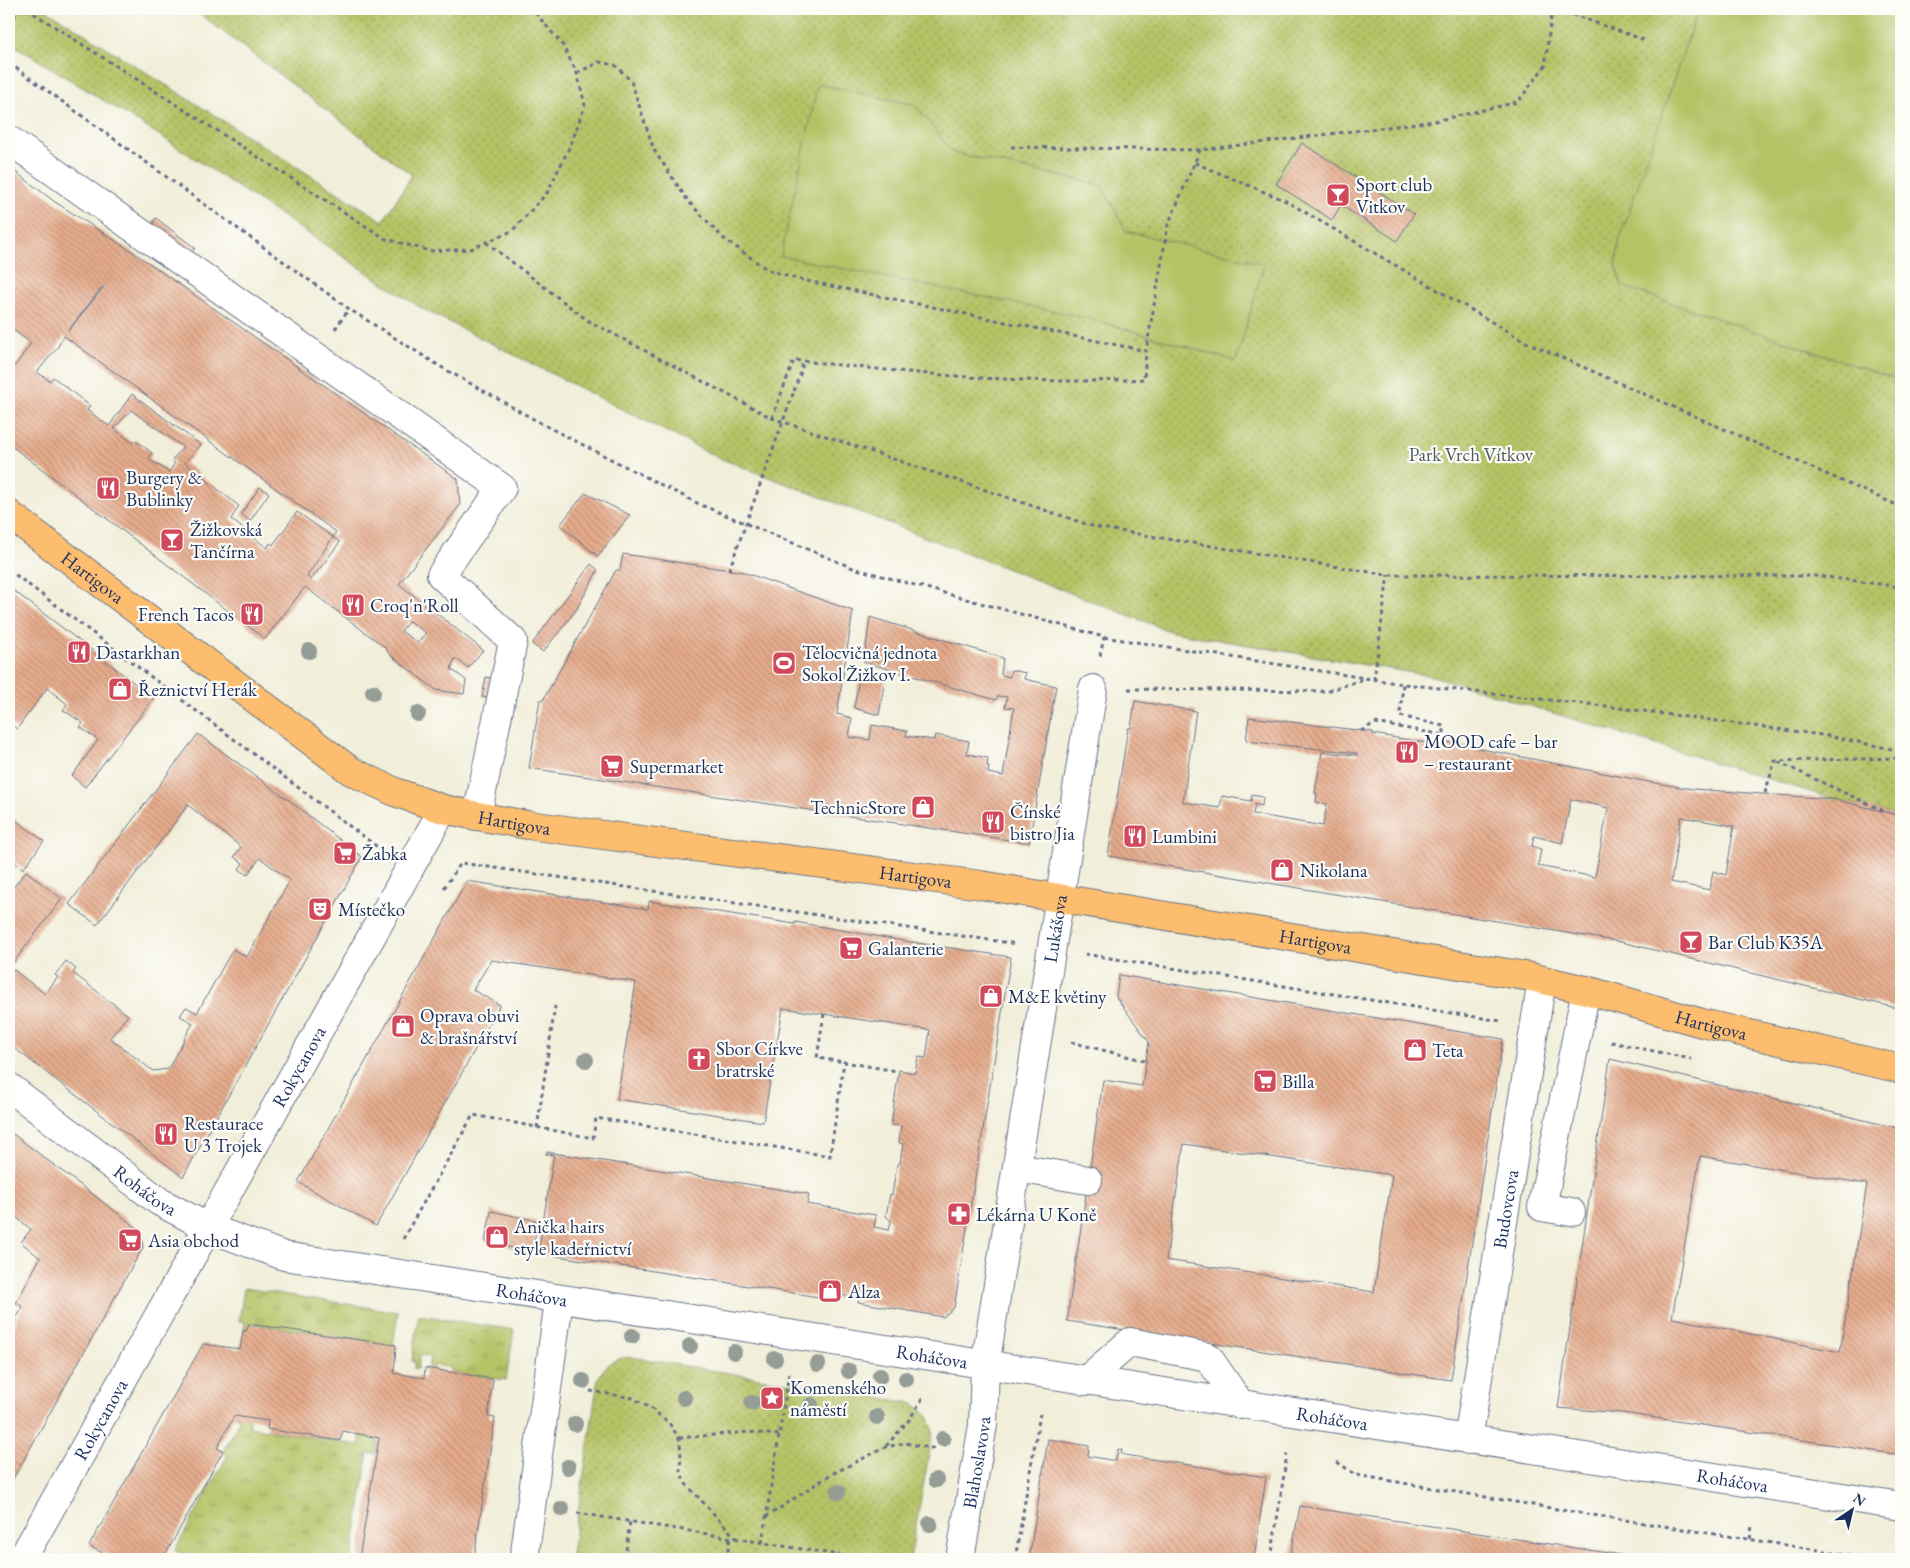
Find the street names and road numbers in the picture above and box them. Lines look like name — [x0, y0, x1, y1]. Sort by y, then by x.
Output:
street label: Hartigova — [56, 546, 130, 610]
street label: Hartigova — [476, 804, 552, 841]
street label: Hartigova — [878, 860, 954, 894]
street label: Lukášova — [1038, 892, 1073, 964]
street label: Hartigova — [1277, 923, 1354, 960]
street label: Hartigova — [1672, 1004, 1750, 1046]
street label: Rokycanova — [266, 1021, 332, 1112]
street label: Roháčova — [108, 1159, 181, 1222]
street label: Budovcova — [1487, 1167, 1524, 1250]
street label: Roháčova — [494, 1277, 570, 1313]
street label: Roháčova — [894, 1339, 970, 1375]
street label: Rokycanova — [68, 1374, 134, 1465]
street label: Roháčova — [1295, 1401, 1370, 1436]
street label: Blahoslavova — [957, 1416, 996, 1510]
street label: Roháčova — [1695, 1463, 1770, 1498]

